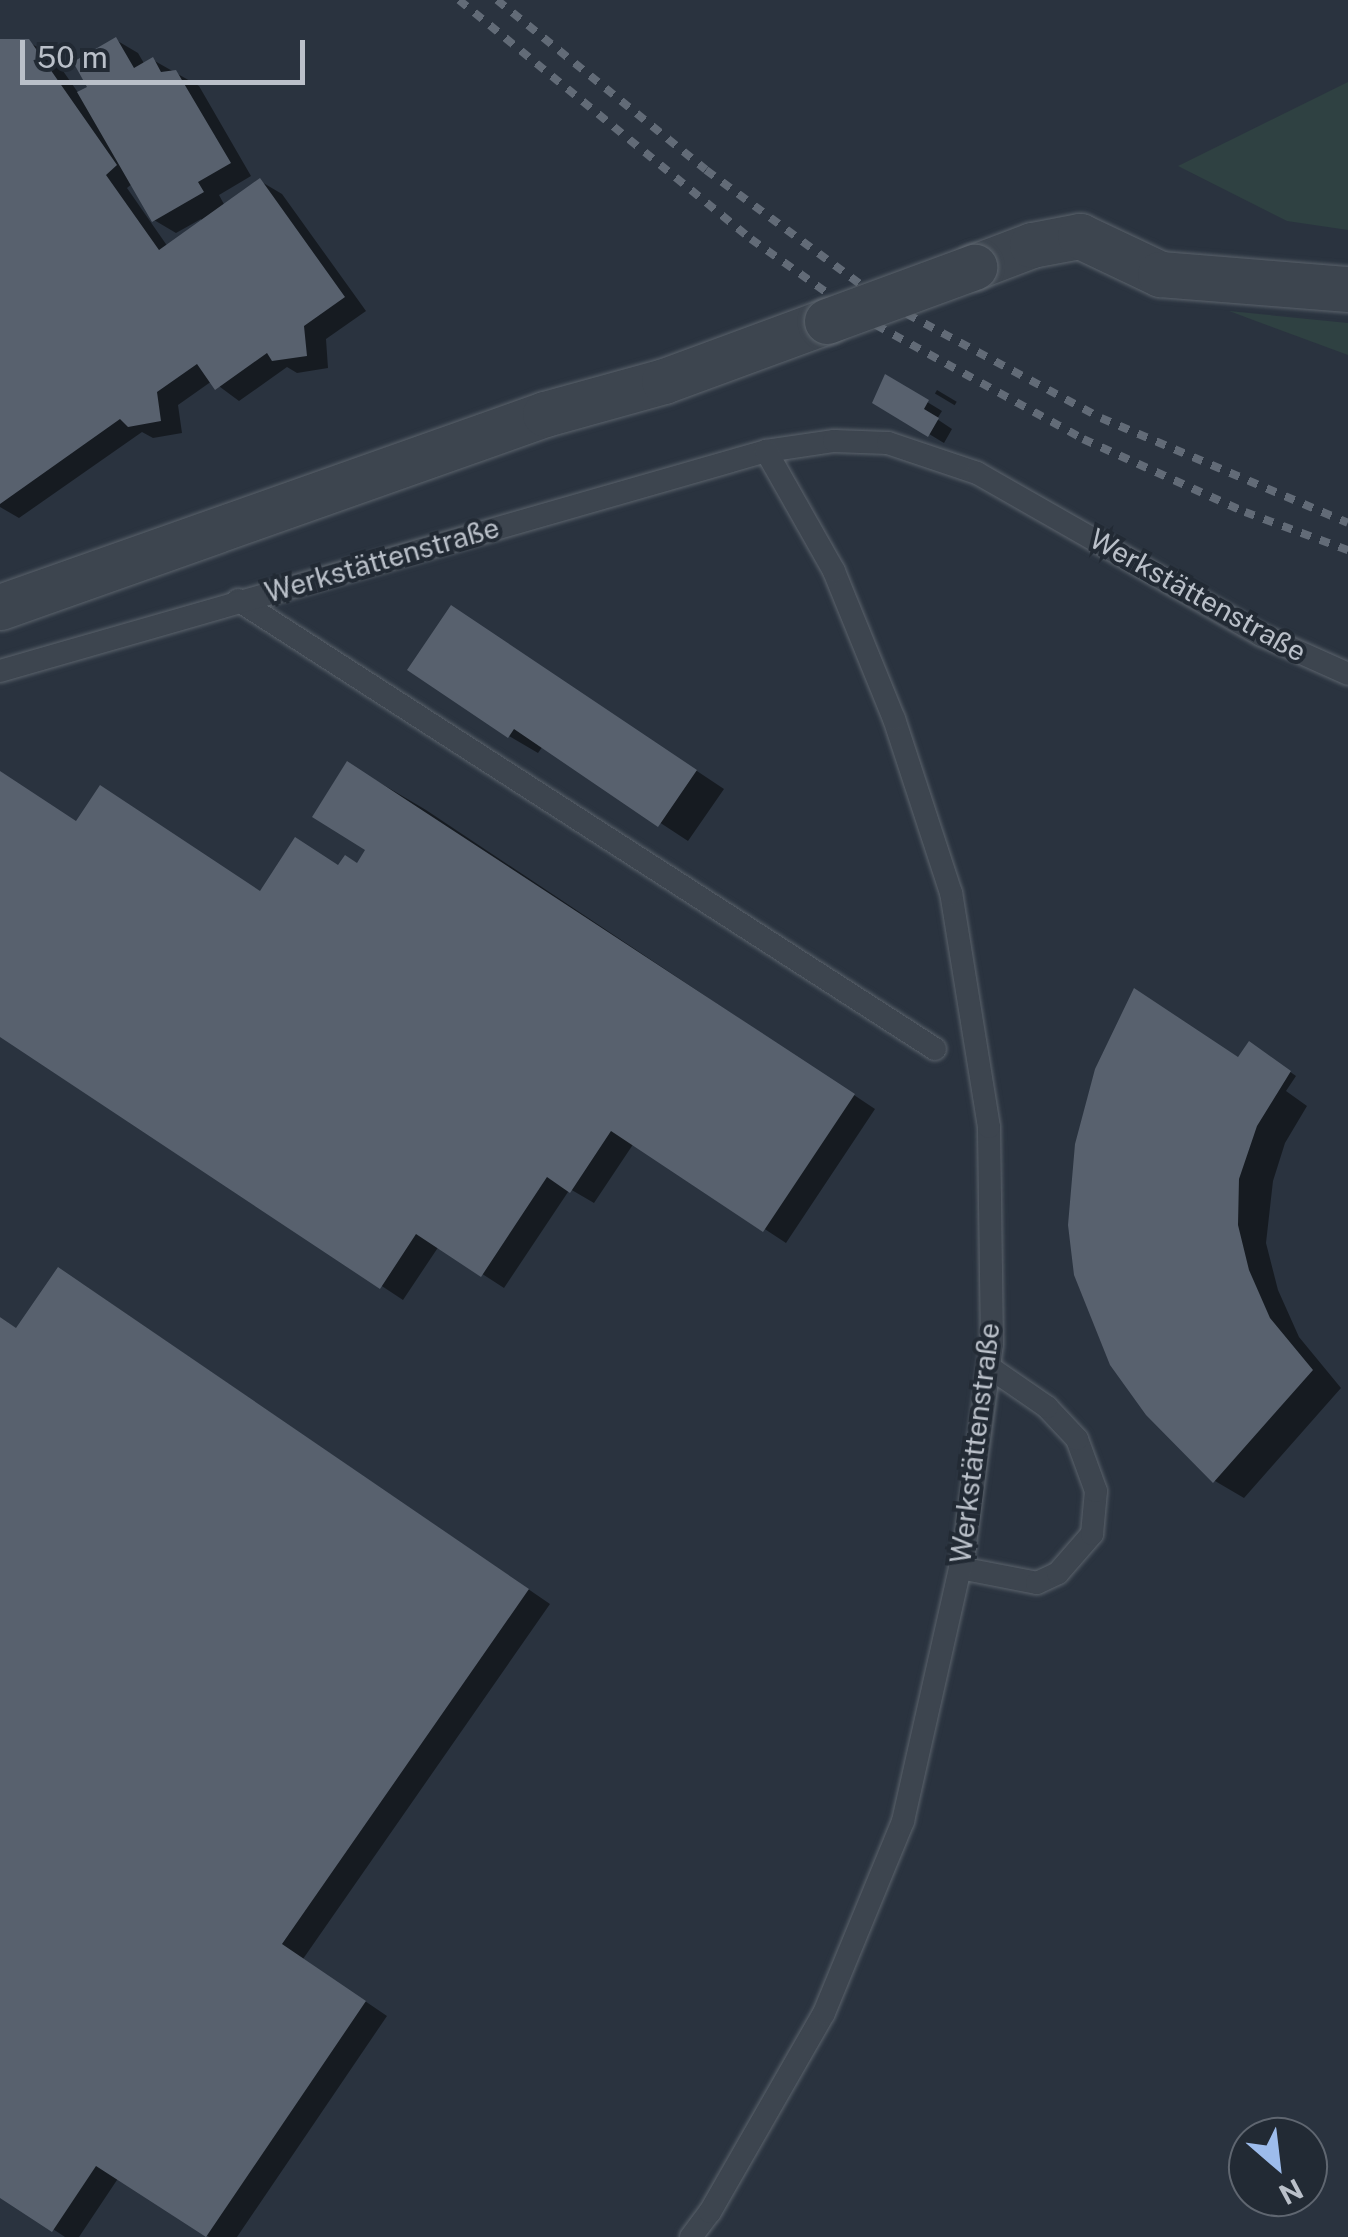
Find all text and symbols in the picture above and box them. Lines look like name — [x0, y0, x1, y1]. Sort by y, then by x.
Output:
scale bar — [25, 20, 310, 82]
text: 50 m — [37, 39, 108, 75]
street label: Werkstättenstraße — [261, 510, 503, 610]
street label: Werkstättenstraße — [1084, 522, 1312, 668]
street label: Werkstättenstraße — [944, 1321, 1006, 1565]
north arrow — [1228, 2117, 1328, 2217]
text: N — [1274, 2172, 1309, 2212]

